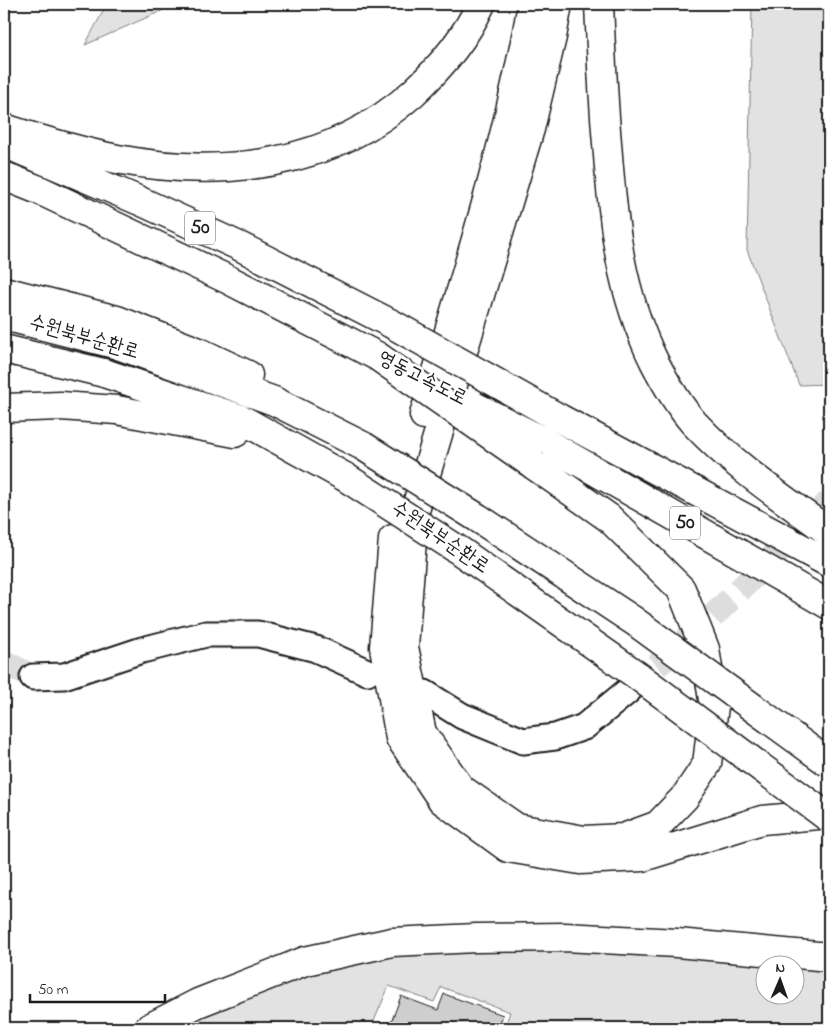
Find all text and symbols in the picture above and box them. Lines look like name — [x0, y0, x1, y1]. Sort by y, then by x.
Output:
road number: 50 — [185, 212, 215, 244]
street label: 수원북부순환로 — [26, 309, 142, 367]
street label: 영동고속도로 — [372, 344, 472, 414]
street label: 수원북부순환로 — [385, 494, 495, 582]
road number: 50 — [670, 506, 700, 540]
north arrow — [756, 954, 806, 1004]
text: N — [775, 958, 785, 979]
scale bar — [30, 972, 165, 1004]
text: 50 m — [38, 979, 69, 1001]

